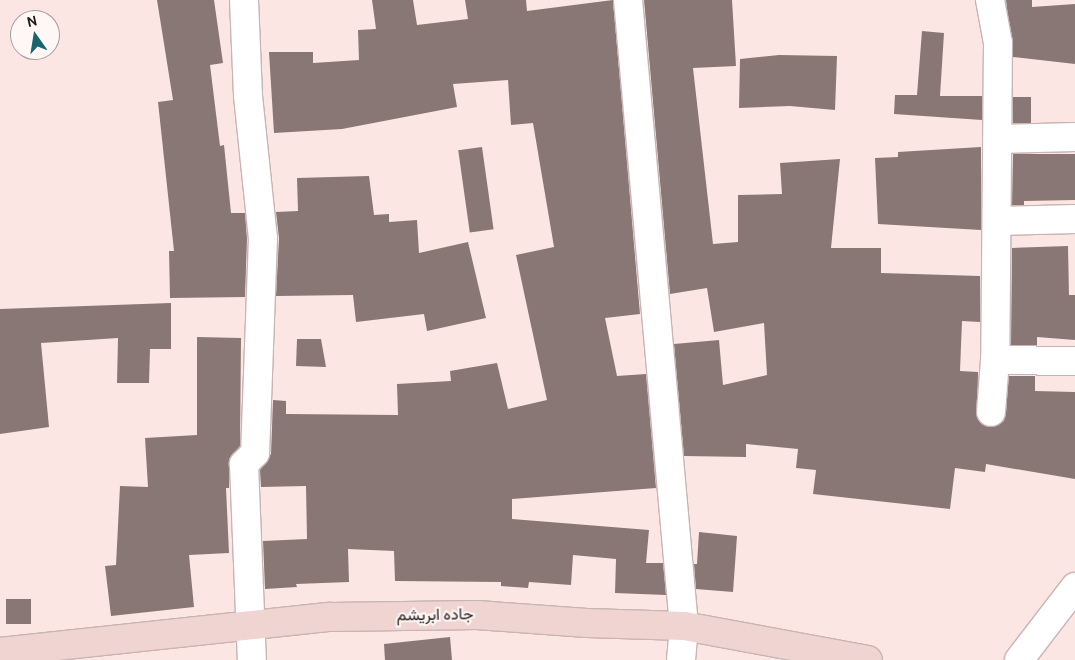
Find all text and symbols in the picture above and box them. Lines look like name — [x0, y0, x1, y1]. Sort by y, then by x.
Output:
north arrow — [10, 10, 60, 60]
text: N — [25, 11, 39, 31]
street label: جاده ابریشم — [396, 605, 474, 625]

